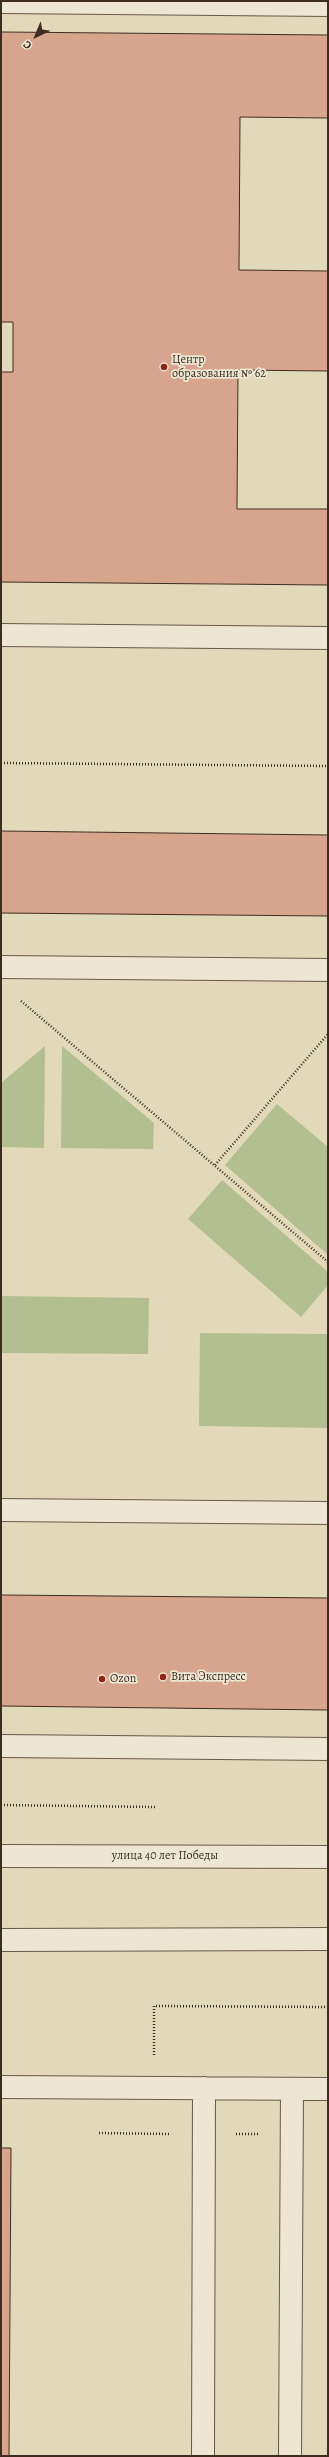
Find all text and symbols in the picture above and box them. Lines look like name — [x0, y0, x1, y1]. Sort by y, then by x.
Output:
north arrow — [16, 16, 56, 56]
text: С — [20, 37, 35, 53]
place label: Центр образования № 62 — [172, 353, 266, 381]
marker: Центр образования № 62 — [159, 362, 169, 372]
place label: Вита Экспресс — [171, 1670, 246, 1684]
place label: Ozon — [110, 1672, 136, 1686]
marker: Вита Экспресс — [158, 1672, 168, 1682]
marker: Ozon — [97, 1674, 107, 1684]
street label: улица 40 лет Победы — [112, 1849, 218, 1863]

